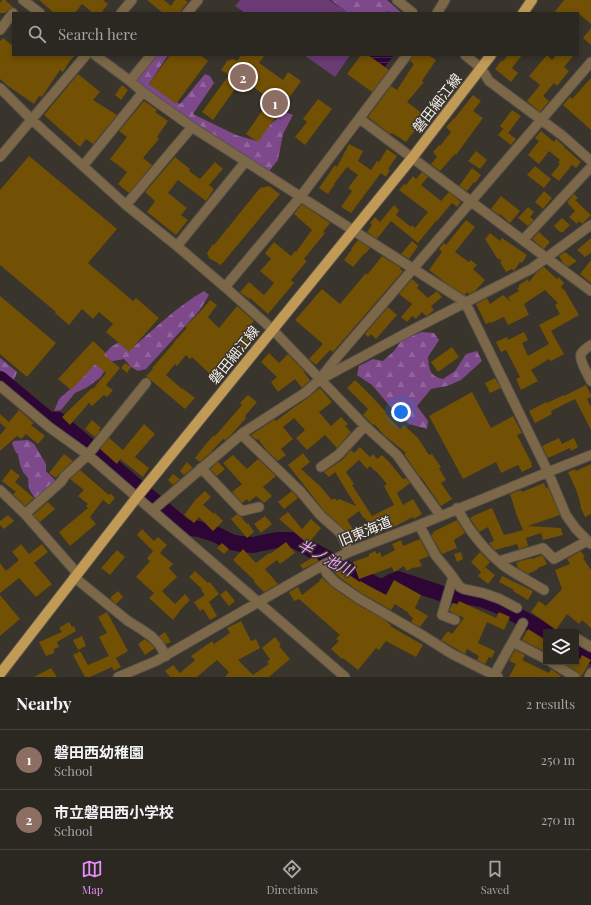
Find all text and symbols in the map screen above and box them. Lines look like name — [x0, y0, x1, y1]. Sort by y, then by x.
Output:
search box — [12, 12, 579, 56]
icon: search — [26, 23, 48, 45]
text: Search here — [58, 24, 137, 44]
pin: 2 — [230, 62, 256, 92]
street label: 磐田細江線 — [408, 69, 466, 136]
pin: 1 — [262, 88, 288, 118]
street label: 磐田細江線 — [204, 322, 263, 388]
your location — [391, 402, 411, 422]
street label: 旧東海道 — [335, 511, 394, 550]
water label: 半ノ池川 — [294, 534, 358, 581]
map controls — [543, 629, 579, 665]
button: layers — [543, 629, 579, 665]
text: Nearby — [16, 692, 71, 714]
text: 2 results — [526, 695, 575, 712]
text: 磐田西幼稚園 — [54, 742, 144, 762]
text: 1 — [27, 751, 31, 768]
text: 250 m — [541, 751, 575, 768]
text: School — [54, 762, 93, 779]
text: 市立磐田西小学校 — [54, 802, 174, 822]
text: 2 — [26, 811, 32, 828]
text: 270 m — [541, 811, 575, 828]
text: School — [54, 822, 93, 839]
tab: Map — [81, 858, 103, 897]
tab: Directions — [266, 858, 318, 897]
tab: Saved — [481, 858, 509, 897]

